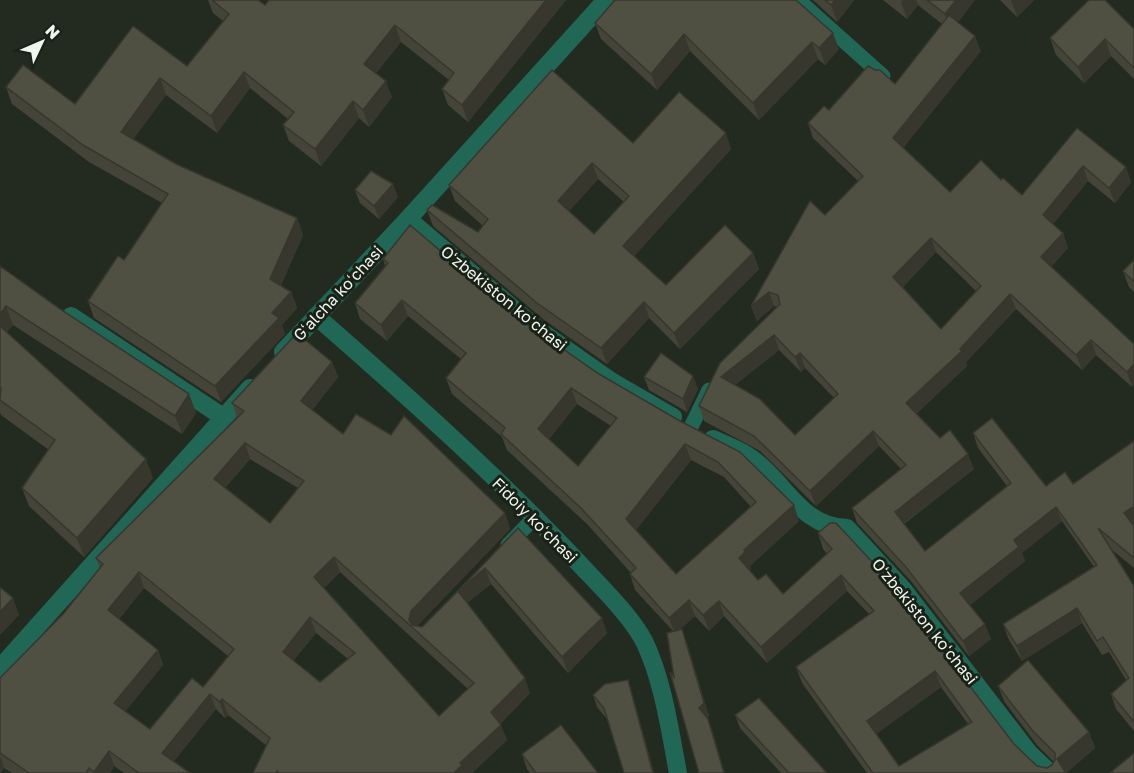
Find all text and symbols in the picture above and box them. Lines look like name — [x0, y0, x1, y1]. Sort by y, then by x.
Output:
north arrow — [12, 12, 72, 72]
text: N — [41, 20, 64, 43]
street label: Gʻalcha koʻchasi — [289, 241, 387, 345]
street label: Oʻzbekiston koʻchasi — [437, 241, 571, 355]
street label: Fidoiy koʻchasi — [488, 473, 582, 567]
street label: Oʻzbekiston koʻchasi — [868, 554, 982, 688]

